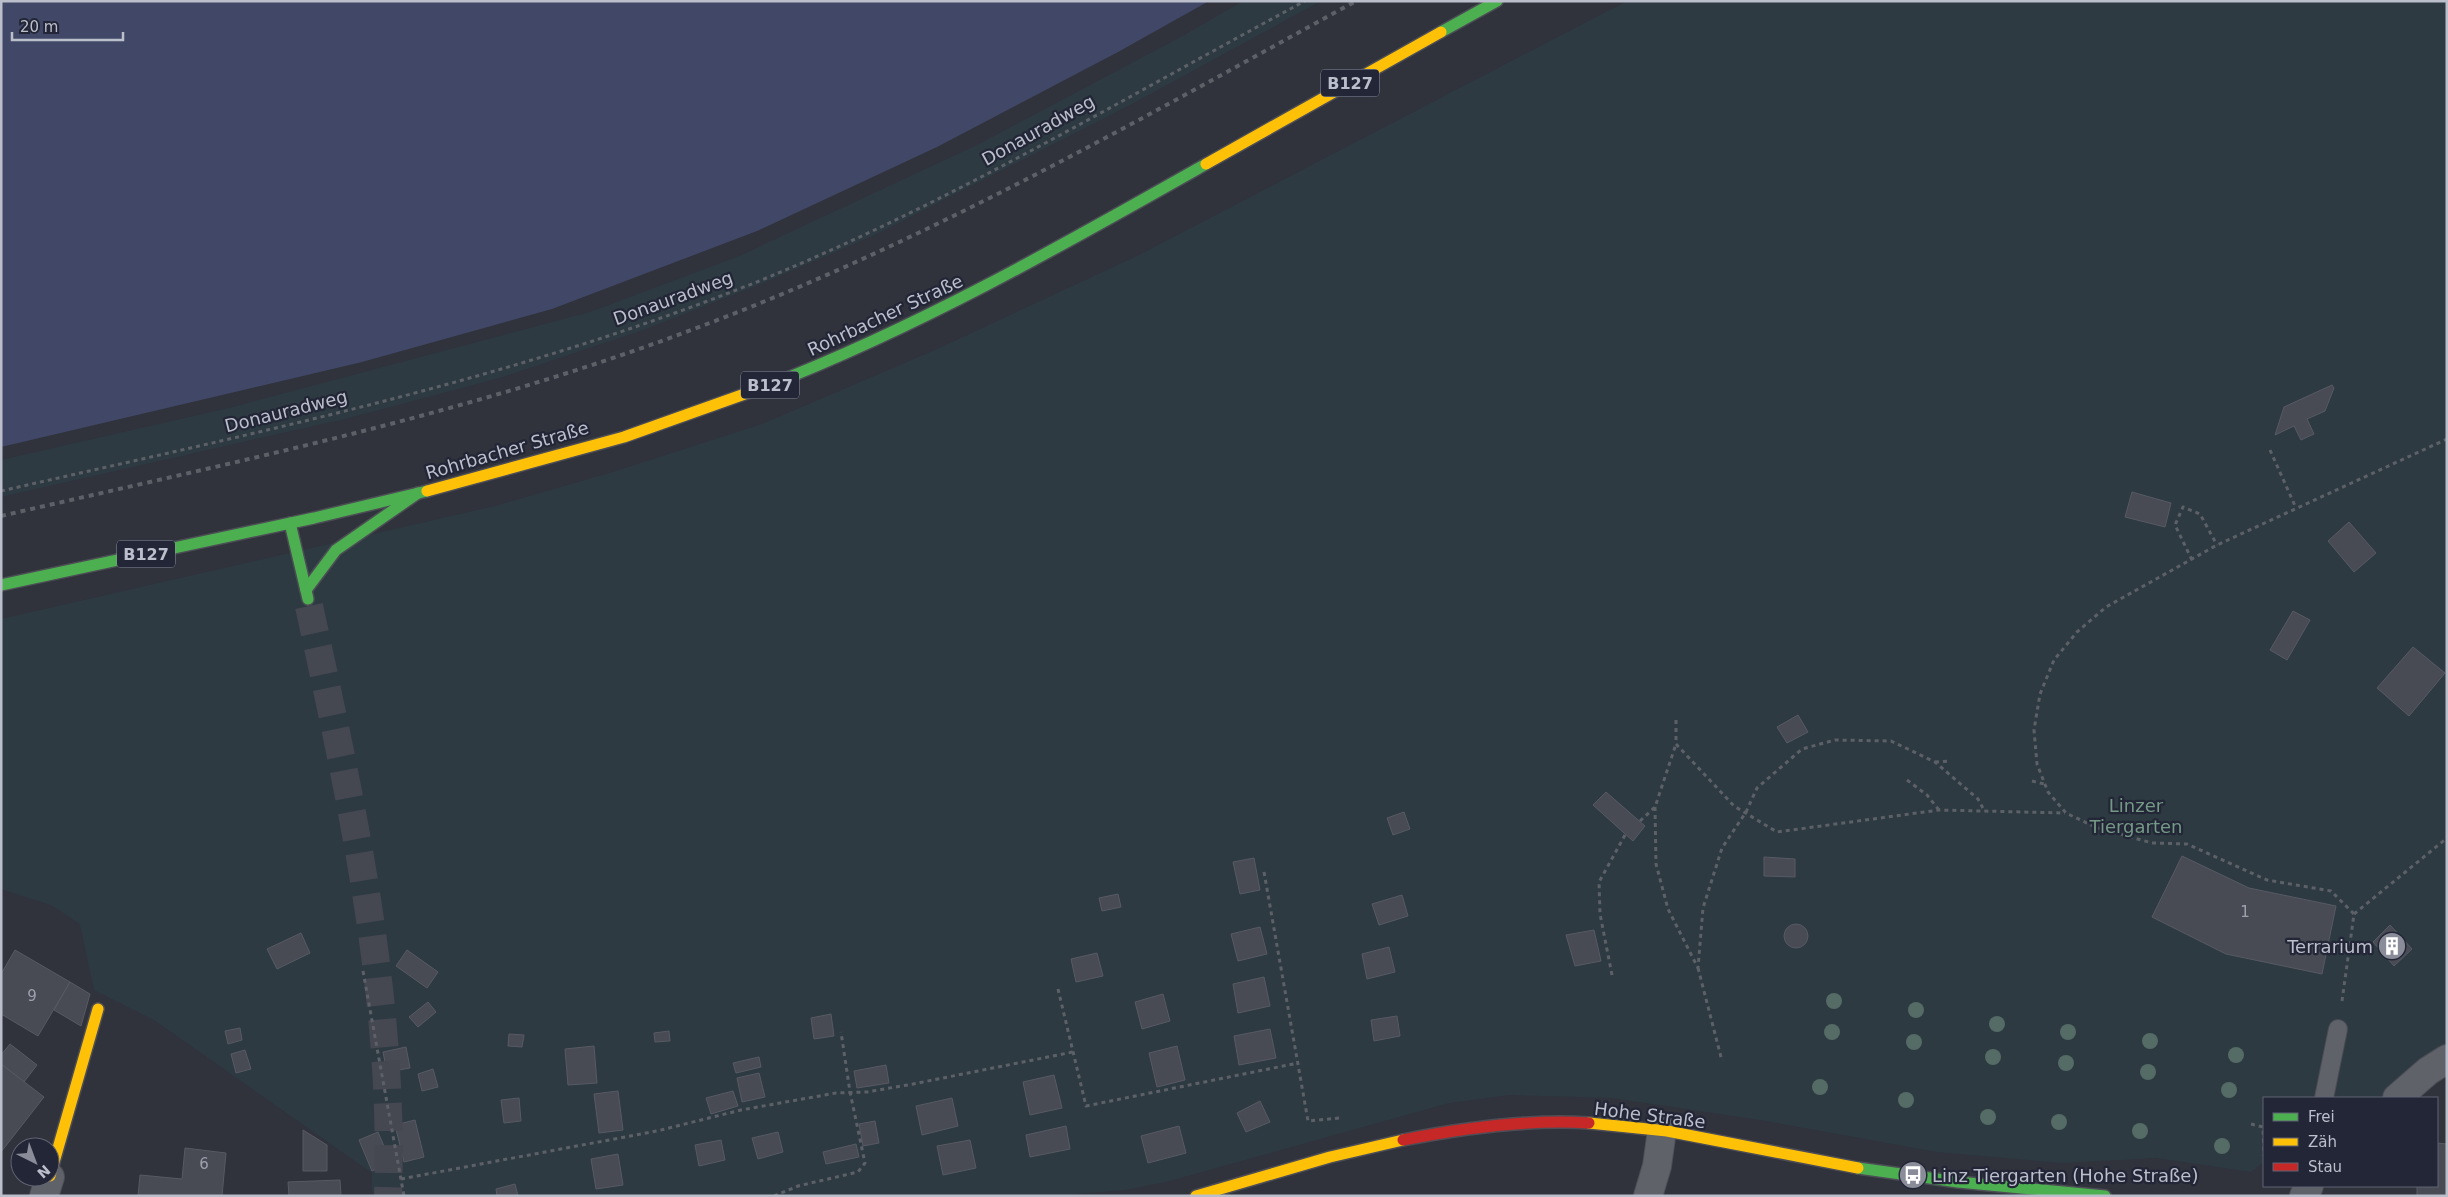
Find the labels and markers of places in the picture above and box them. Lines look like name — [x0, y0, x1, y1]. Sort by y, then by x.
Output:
building icon: Terrarium — [2377, 931, 2407, 961]
place label: Terrarium — [2286, 936, 2373, 957]
bus stop icon: Linz Tiergarten (Hohe Straße) — [1898, 1160, 1928, 1190]
place label: Linz Tiergarten (Hohe Straße) — [1932, 1165, 2198, 1186]

